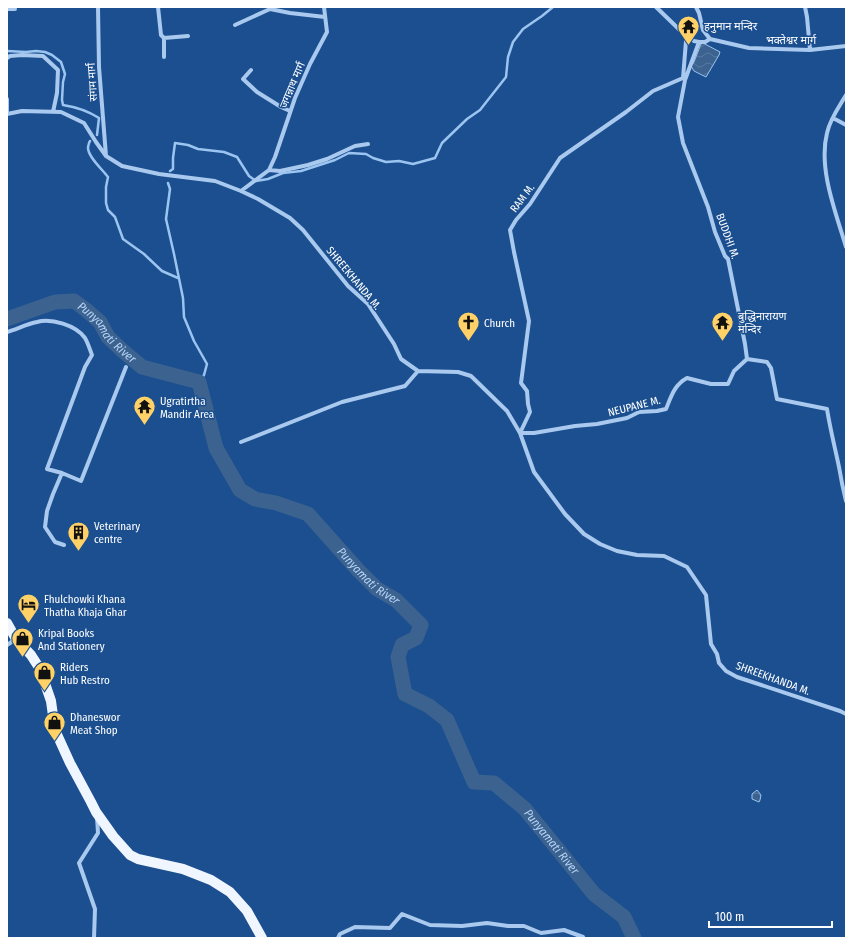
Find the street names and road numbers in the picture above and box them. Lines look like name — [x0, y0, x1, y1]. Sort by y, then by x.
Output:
street label: भक्तेश्वर मार्ग — [766, 34, 817, 47]
street label: जगन्नाथ मार्ग — [277, 59, 308, 110]
street label: संगम मार्ग — [85, 61, 100, 102]
street label: RAM M. — [507, 181, 537, 215]
street label: BUDDHI M. — [713, 212, 742, 261]
street label: SHREEKHANDA M. — [324, 244, 384, 312]
street label: NEUPANE M. — [606, 394, 662, 419]
street label: SHREEKHANDA M. — [734, 659, 812, 698]

